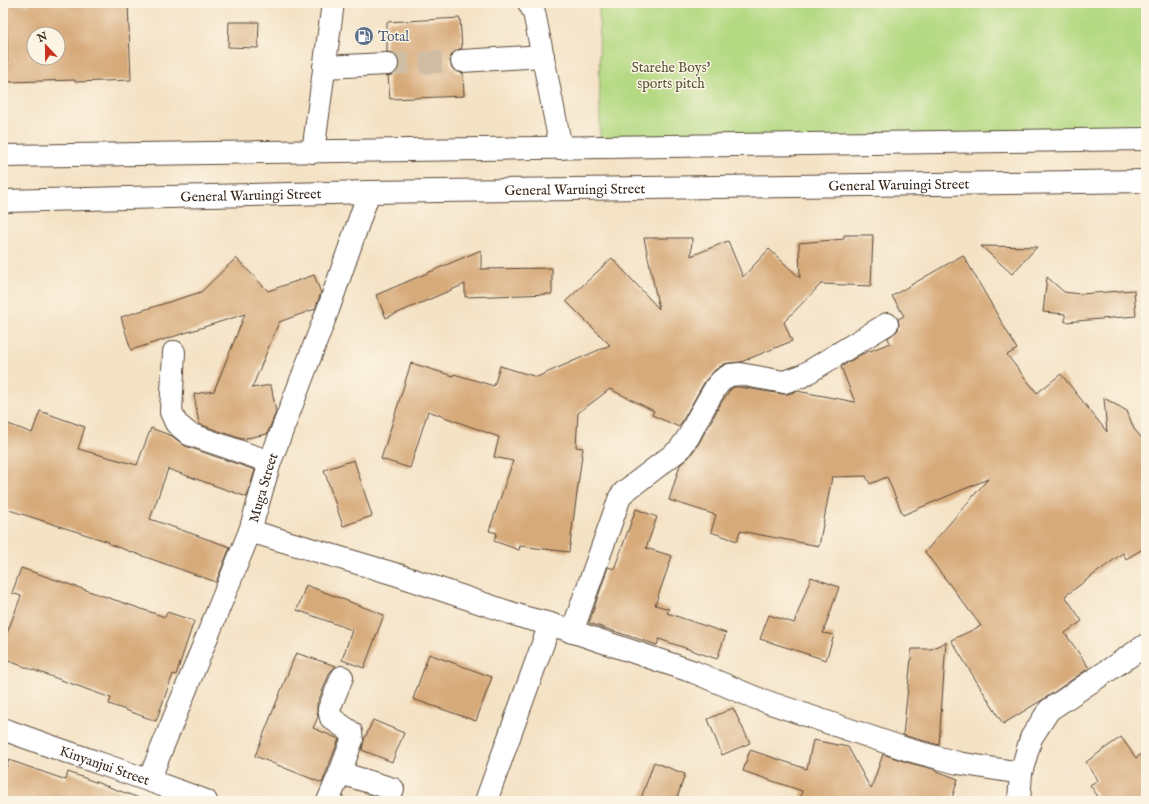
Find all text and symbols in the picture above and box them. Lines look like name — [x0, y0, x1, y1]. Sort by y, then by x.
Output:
fuel station icon: Total — [353, 25, 375, 47]
north arrow — [26, 26, 66, 66]
place label: Total — [378, 28, 409, 46]
text: N — [35, 29, 50, 46]
park label: Starehe Boys' sports pitch — [632, 59, 711, 93]
street label: General Waruingi Street — [828, 175, 970, 195]
street label: General Waruingi Street — [504, 180, 646, 200]
street label: General Waruingi Street — [180, 185, 322, 207]
street label: Muga Street — [245, 450, 283, 525]
street label: Kinyanjui Street — [57, 742, 152, 790]

